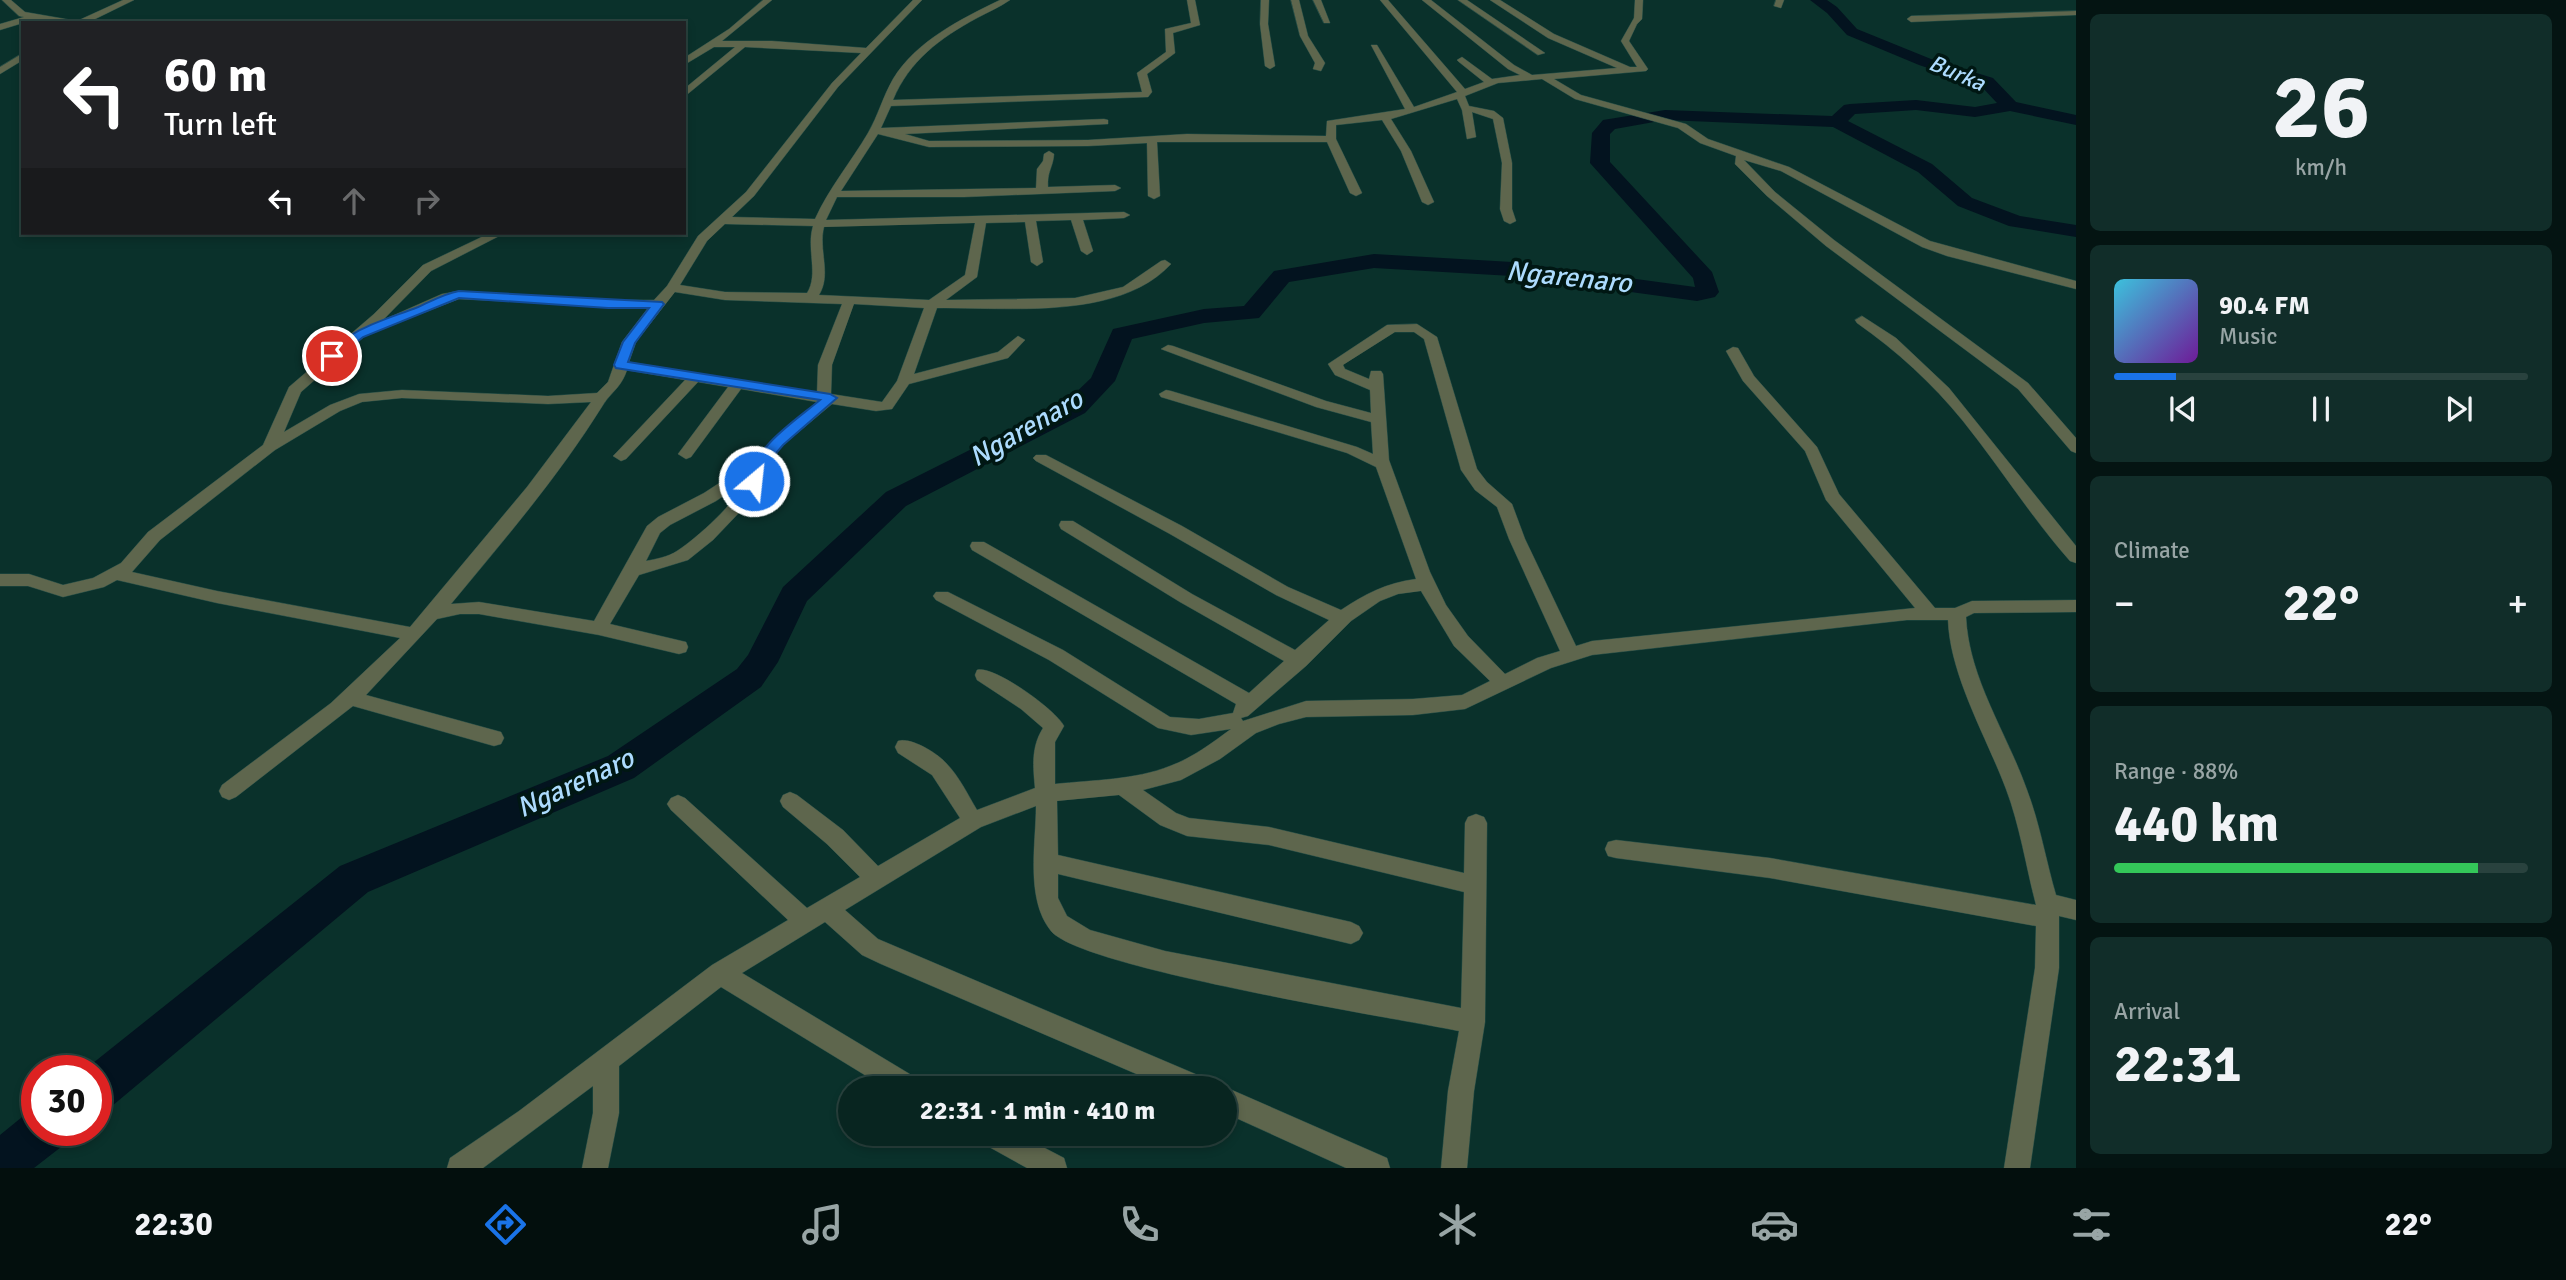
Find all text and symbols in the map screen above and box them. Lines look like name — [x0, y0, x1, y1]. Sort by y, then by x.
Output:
text: 60 m — [164, 45, 267, 105]
water label: Burka — [1925, 48, 1991, 98]
icon: left — [49, 49, 140, 140]
text: 26 — [2272, 51, 2370, 164]
text: Turn left — [164, 105, 277, 144]
text: km/h — [2295, 153, 2347, 182]
icon: left — [262, 182, 300, 220]
icon: ahead — [335, 182, 373, 220]
icon: right — [408, 182, 446, 220]
water label: Ngarenaro — [1505, 254, 1635, 301]
text: 90.4 FM — [2219, 290, 2310, 322]
text: Music — [2219, 322, 2277, 351]
pin — [302, 326, 362, 386]
icon: arrive — [313, 337, 351, 375]
water label: Ngarenaro — [963, 381, 1090, 474]
icon: previous — [2164, 390, 2202, 428]
icon: pause — [2302, 390, 2340, 428]
icon: next — [2440, 390, 2478, 428]
position arrow — [717, 444, 791, 518]
text: Climate — [2114, 536, 2190, 565]
text: 22° — [2283, 571, 2359, 635]
text: − — [2114, 580, 2135, 627]
text: + — [2507, 580, 2528, 627]
water label: Ngarenaro — [511, 740, 640, 825]
text: Range · 88% — [2114, 757, 2238, 786]
text: 440 km — [2114, 792, 2279, 856]
text: Arrival — [2114, 997, 2180, 1026]
text: 22:31 — [2114, 1032, 2242, 1096]
speed limit sign: 30 — [21, 1055, 112, 1146]
text: 22:31 · 1 min · 410 m — [920, 1095, 1155, 1127]
icon: directions — [481, 1200, 530, 1249]
icon: music — [798, 1200, 847, 1249]
icon: phone — [1115, 1200, 1164, 1249]
icon: climate — [1433, 1200, 1482, 1249]
icon: car — [1750, 1200, 1799, 1249]
icon: filters — [2067, 1200, 2116, 1249]
text: 22:30 — [134, 1205, 213, 1244]
text: 22° — [2384, 1205, 2432, 1244]

